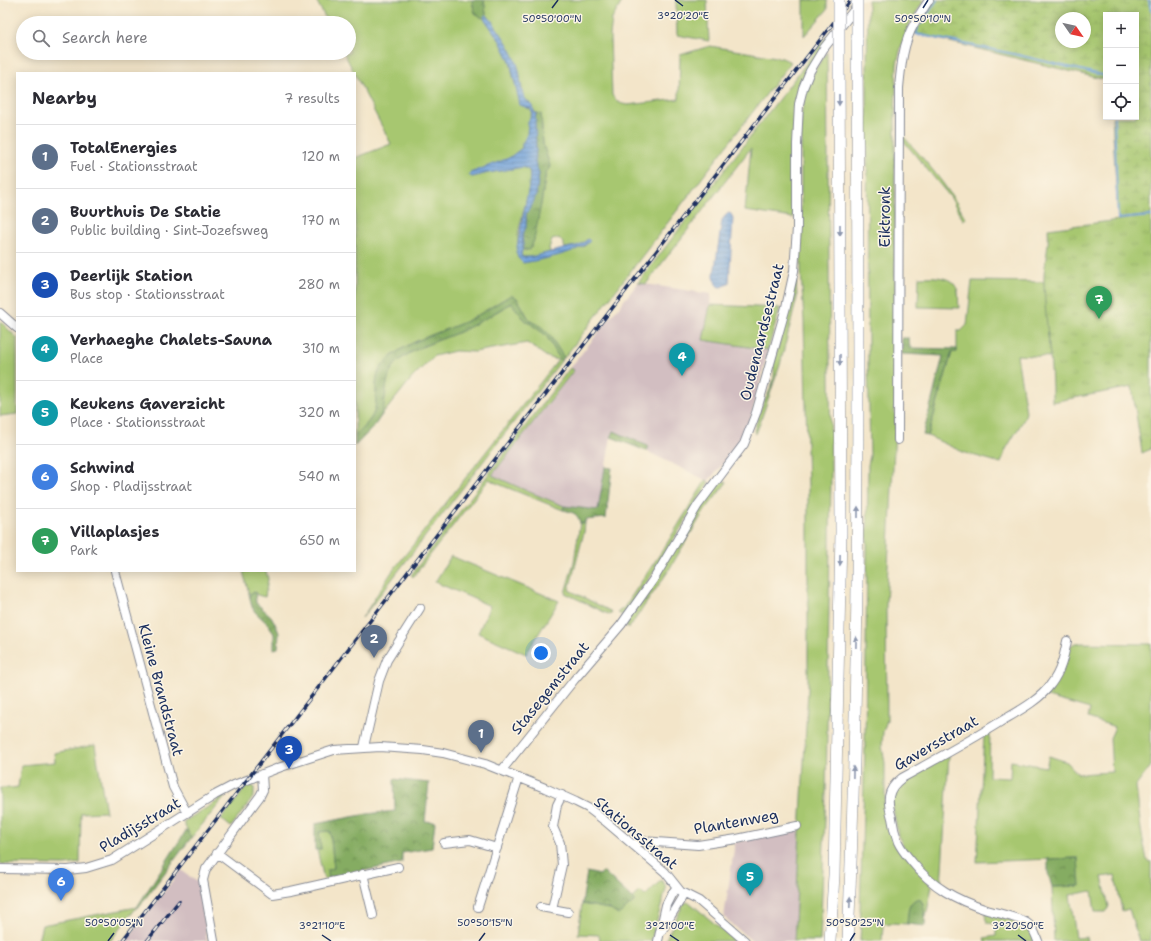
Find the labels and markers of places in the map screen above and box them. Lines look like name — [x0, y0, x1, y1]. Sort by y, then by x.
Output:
pin: 7 — [1086, 286, 1112, 319]
pin: 4 — [669, 343, 695, 376]
pin: 2 — [361, 625, 387, 658]
pin: 1 — [468, 720, 494, 753]
pin: 3 — [276, 736, 302, 769]
pin: 5 — [737, 863, 763, 896]
pin: 6 — [48, 868, 74, 901]

